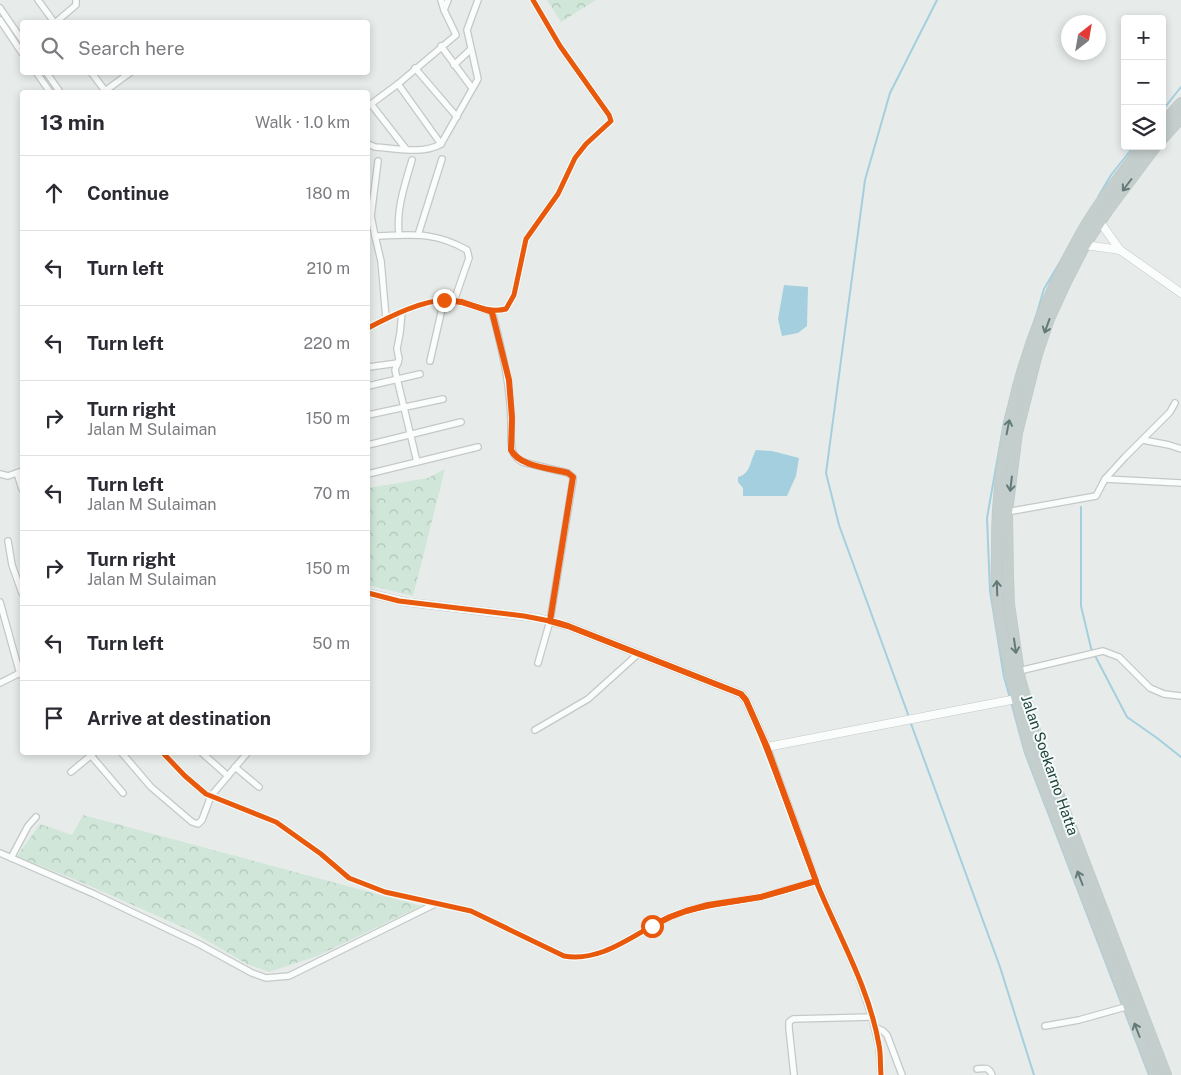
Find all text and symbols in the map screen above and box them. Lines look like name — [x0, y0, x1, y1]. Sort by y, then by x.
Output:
north arrow — [1061, 15, 1106, 60]
map controls — [1121, 15, 1166, 150]
button: + — [1121, 15, 1166, 60]
search box — [20, 20, 370, 75]
icon: search — [38, 34, 66, 62]
text: Search here — [78, 37, 185, 59]
button: − — [1121, 60, 1166, 105]
button: layers — [1121, 105, 1166, 150]
text: 13 min — [40, 110, 105, 135]
text: Walk · 1.0 km — [255, 113, 350, 132]
one-way arrow — [1121, 178, 1132, 191]
icon: ahead — [40, 179, 68, 207]
text: Continue — [87, 182, 169, 204]
text: 180 m — [306, 184, 350, 203]
icon: left — [40, 254, 68, 282]
text: Turn left — [87, 257, 164, 279]
text: 210 m — [306, 259, 350, 278]
route end — [433, 289, 456, 312]
one-way arrow — [1042, 318, 1051, 333]
icon: left — [40, 329, 68, 357]
text: Turn left — [87, 332, 164, 354]
text: 220 m — [303, 334, 350, 353]
text: Turn right — [87, 398, 176, 420]
icon: right — [40, 404, 68, 432]
text: 150 m — [306, 409, 350, 428]
one-way arrow — [1004, 419, 1014, 435]
text: Jalan M Sulaiman — [87, 420, 217, 439]
text: Turn left — [87, 473, 164, 495]
one-way arrow — [1006, 476, 1016, 492]
icon: left — [40, 479, 68, 507]
text: 70 m — [313, 484, 350, 503]
text: Jalan M Sulaiman — [87, 495, 217, 514]
text: Turn right — [87, 548, 176, 570]
icon: right — [40, 554, 68, 582]
text: 150 m — [306, 559, 350, 578]
text: Jalan M Sulaiman — [87, 570, 217, 589]
one-way arrow — [993, 580, 1002, 596]
icon: left — [40, 629, 68, 657]
text: Turn left — [87, 632, 164, 654]
text: 50 m — [312, 634, 350, 653]
one-way arrow — [1010, 637, 1020, 653]
street label: Jalan Soekarno Hatta — [1018, 692, 1082, 838]
icon: arrive — [40, 704, 68, 732]
text: Arrive at destination — [87, 707, 271, 729]
one-way arrow — [1075, 870, 1084, 886]
route start — [641, 915, 664, 938]
one-way arrow — [1132, 1022, 1141, 1037]

